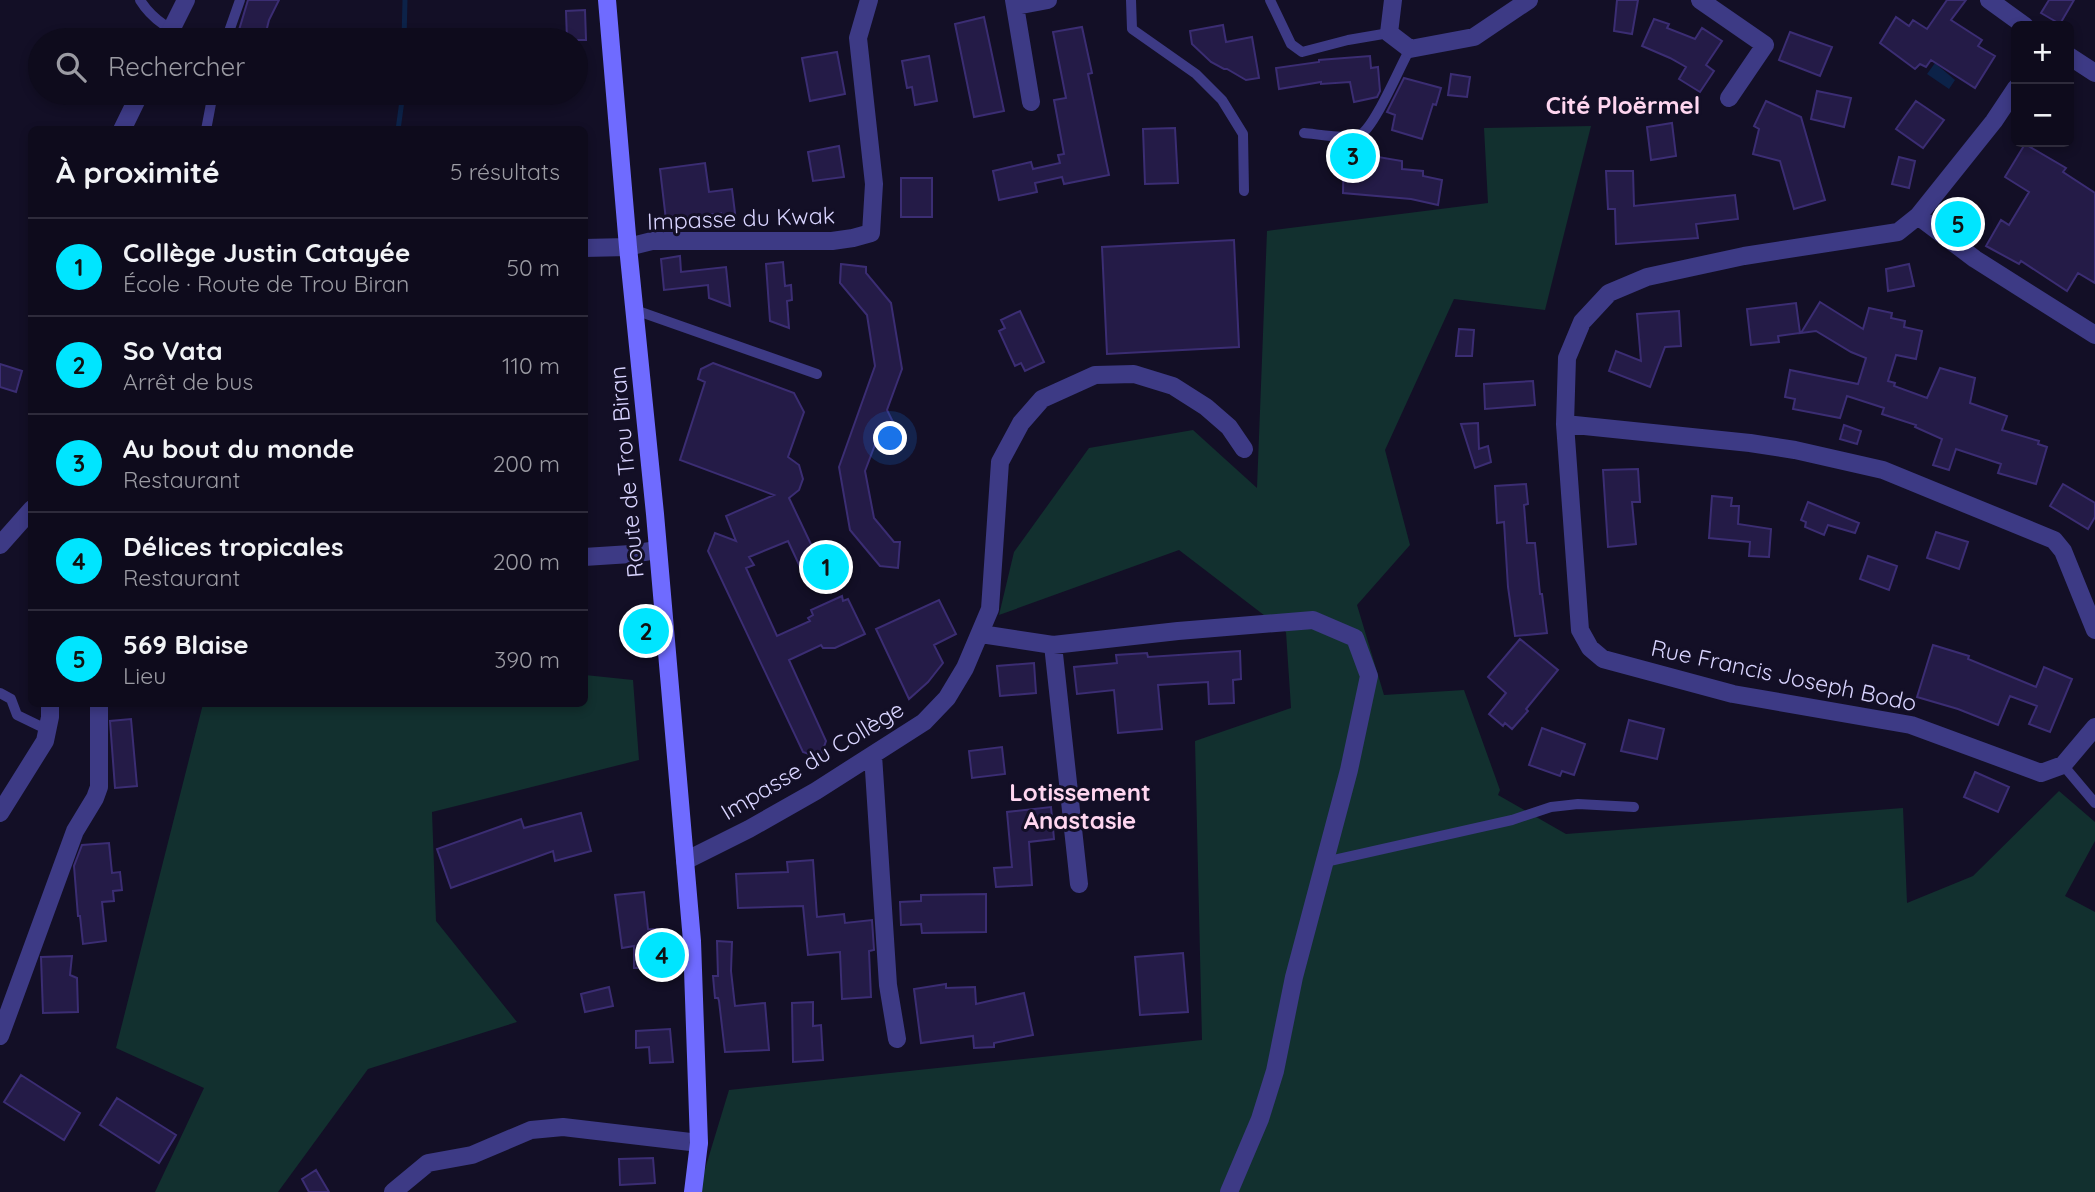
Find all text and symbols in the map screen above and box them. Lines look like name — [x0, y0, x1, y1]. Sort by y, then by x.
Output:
map controls — [2011, 21, 2074, 147]
button: + — [2011, 21, 2074, 84]
search box — [28, 28, 588, 105]
icon: search — [52, 48, 90, 86]
text: Rechercher — [108, 50, 245, 83]
button: − — [2011, 84, 2074, 147]
district label: Cité Ploërmel — [1546, 90, 1700, 120]
pin: 3 — [1330, 130, 1376, 182]
text: À proximité — [56, 153, 220, 191]
text: 5 résultats — [450, 157, 560, 186]
pin: 5 — [1935, 198, 1981, 250]
street label: Impasse du Kwak — [647, 200, 835, 236]
text: Collège Justin Catayée — [123, 236, 410, 269]
text: 1 — [75, 253, 83, 282]
text: 50 m — [507, 253, 560, 282]
text: École · Route de Trou Biran — [123, 269, 409, 298]
text: So Vata — [123, 334, 223, 367]
text: 2 — [72, 351, 86, 380]
text: 110 m — [502, 351, 560, 380]
street label: Route de Trou Biran — [602, 365, 650, 579]
text: Arrêt de bus — [123, 367, 253, 396]
your location — [873, 421, 907, 455]
text: Au bout du monde — [123, 432, 354, 465]
text: 3 — [73, 449, 85, 478]
text: 200 m — [493, 449, 560, 478]
text: Restaurant — [123, 465, 240, 494]
text: Délices tropicales — [123, 530, 343, 563]
pin: 1 — [803, 541, 849, 593]
text: 4 — [72, 547, 86, 576]
text: 200 m — [493, 547, 560, 576]
text: Restaurant — [123, 563, 240, 592]
pin: 2 — [623, 605, 669, 657]
text: 569 Blaise — [123, 628, 249, 661]
street label: Rue Francis Joseph Bodo — [1649, 633, 1919, 717]
text: 5 — [72, 645, 86, 674]
text: 390 m — [494, 645, 560, 674]
text: Lieu — [123, 661, 166, 690]
street label: Impasse du Collège — [715, 694, 909, 826]
district label: Lotissement Anastasie — [1009, 777, 1151, 835]
pin: 4 — [639, 929, 685, 981]

